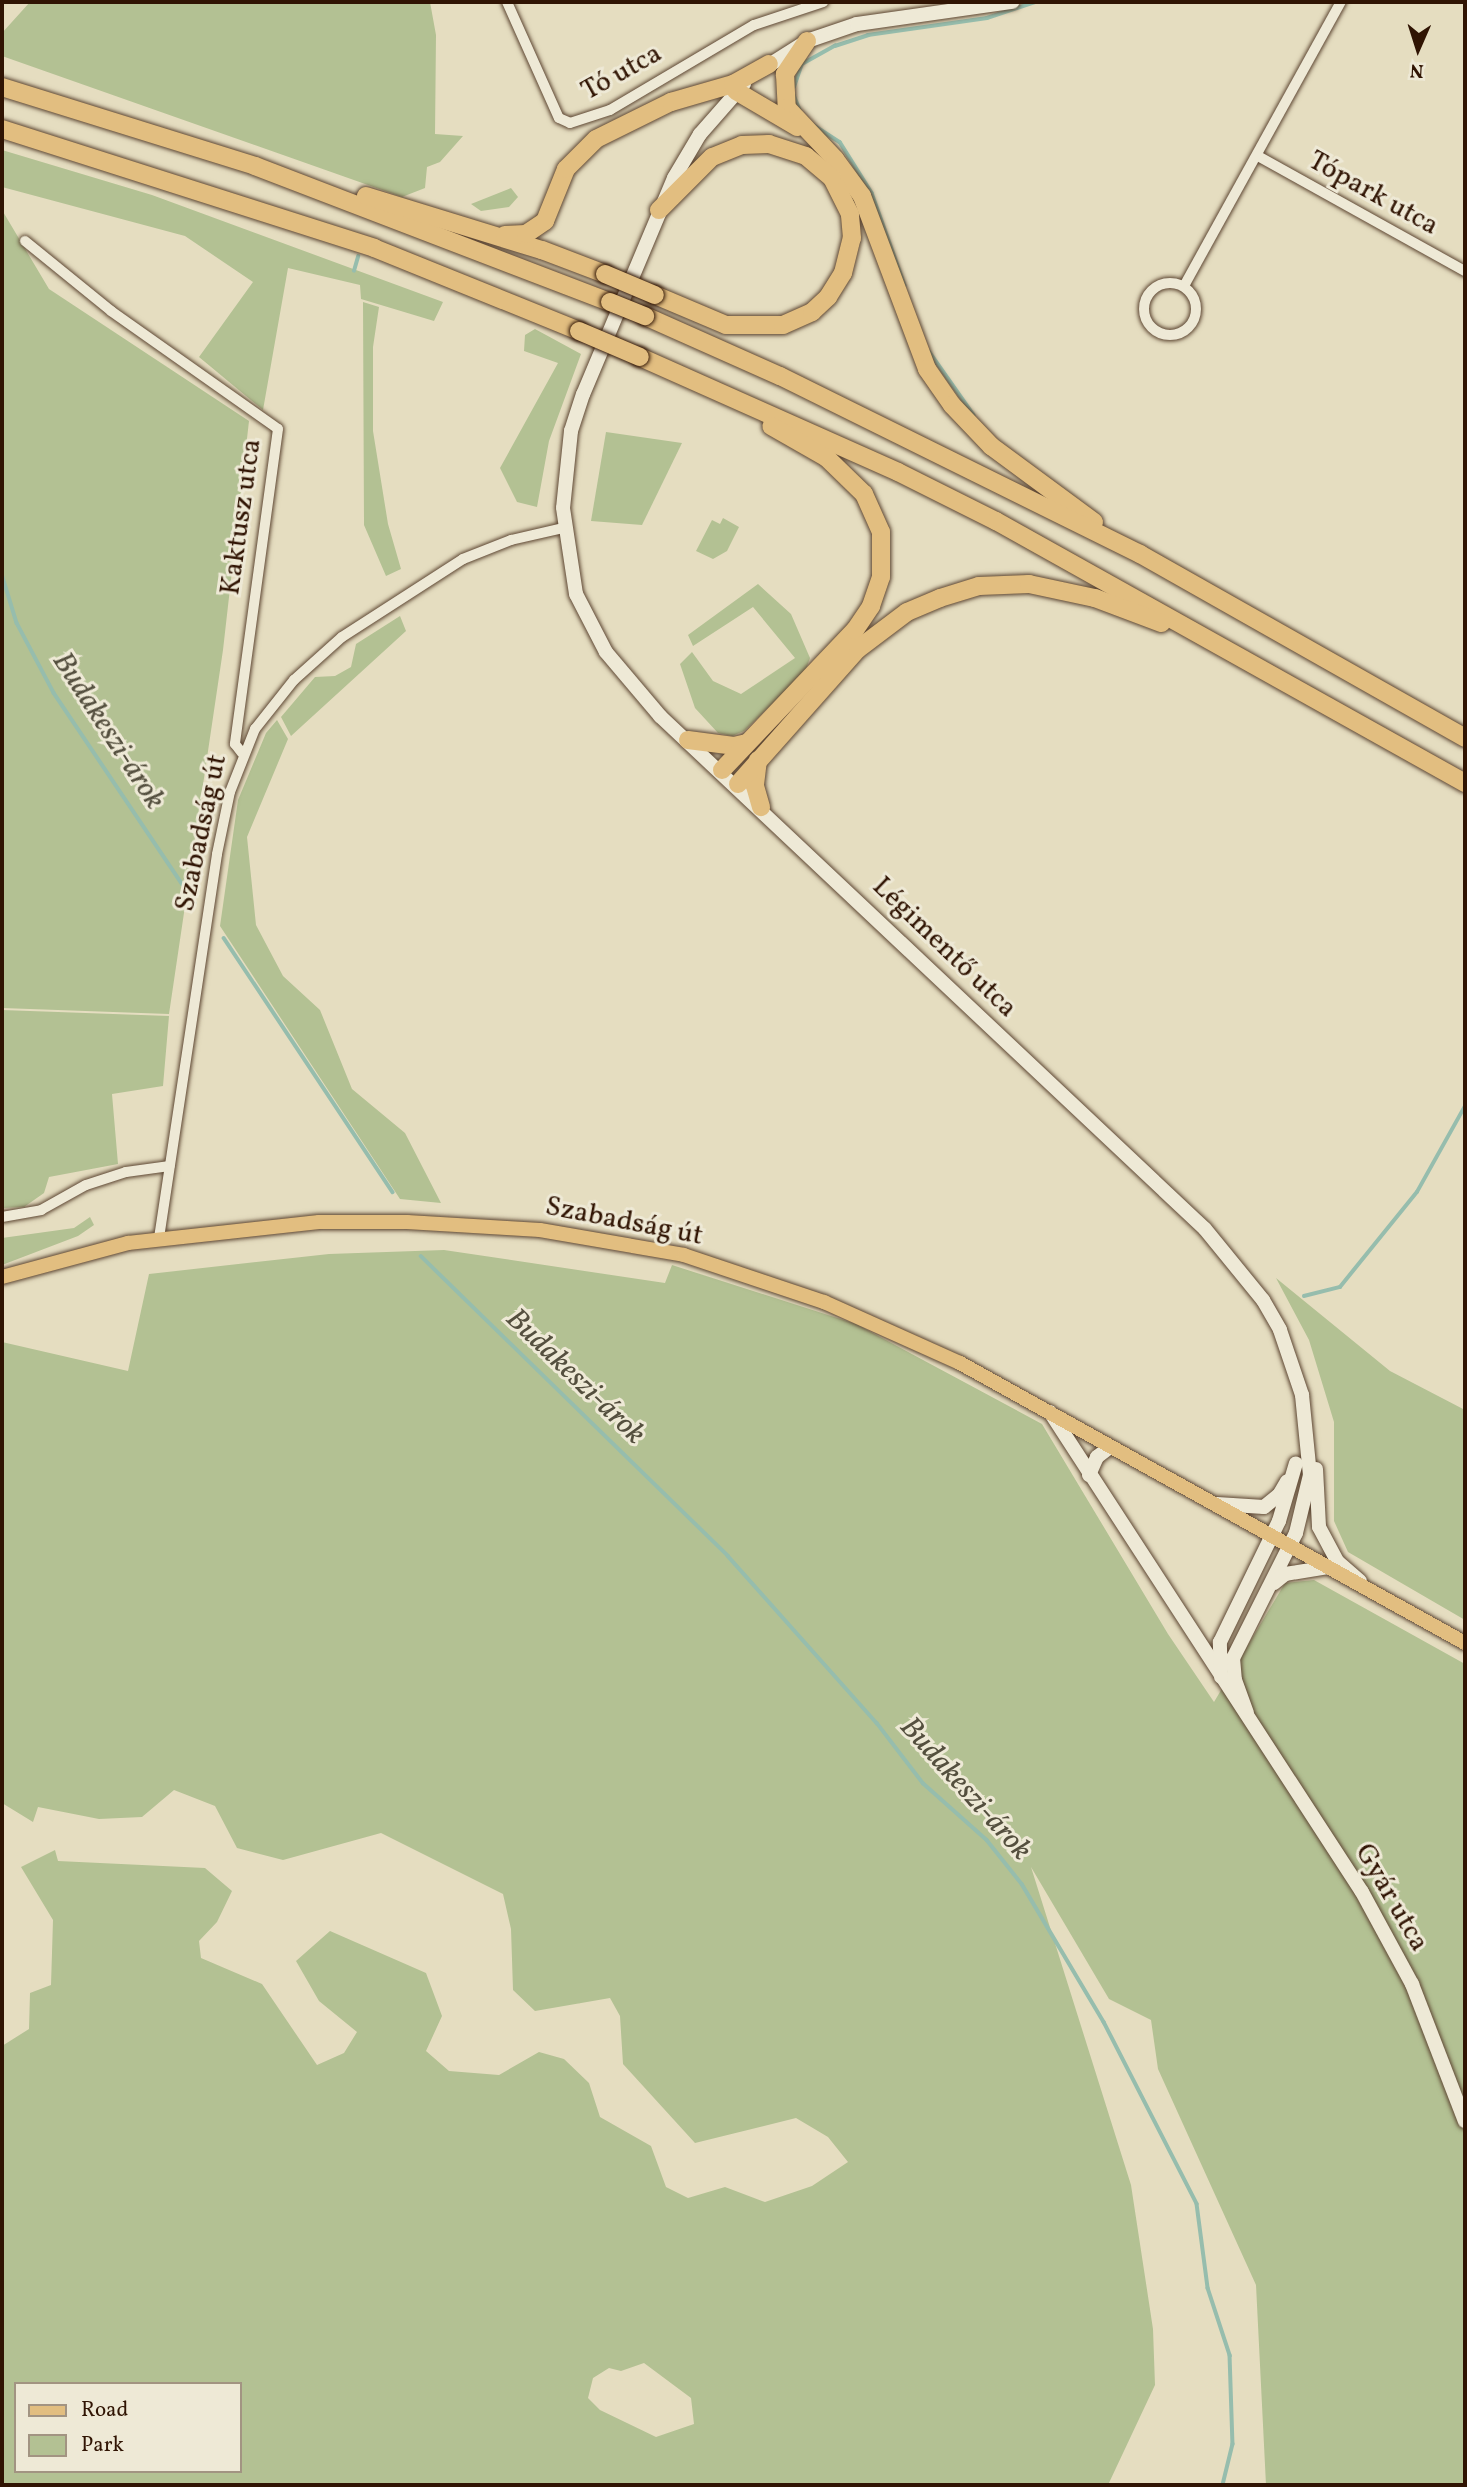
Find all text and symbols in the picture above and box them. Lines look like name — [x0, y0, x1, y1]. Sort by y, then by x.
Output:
north arrow — [1383, 14, 1453, 84]
street label: Tó utca — [576, 37, 668, 109]
text: N — [1409, 57, 1424, 83]
street label: Tópark utca — [1302, 144, 1444, 244]
street label: Kaktusz utca — [214, 437, 270, 597]
water label: Budakeszi-árok — [44, 646, 172, 816]
street label: Szabadság út — [169, 751, 235, 915]
street label: Légimentő utca — [865, 871, 1023, 1025]
street label: Szabadság út — [542, 1190, 706, 1254]
water label: Budakeszi-árok — [498, 1301, 652, 1453]
water label: Budakeszi-árok — [891, 1710, 1039, 1868]
street label: Gyár utca — [1347, 1838, 1435, 1958]
legend — [14, 2382, 242, 2473]
text: Road — [81, 2396, 128, 2425]
text: Park — [81, 2431, 124, 2460]

